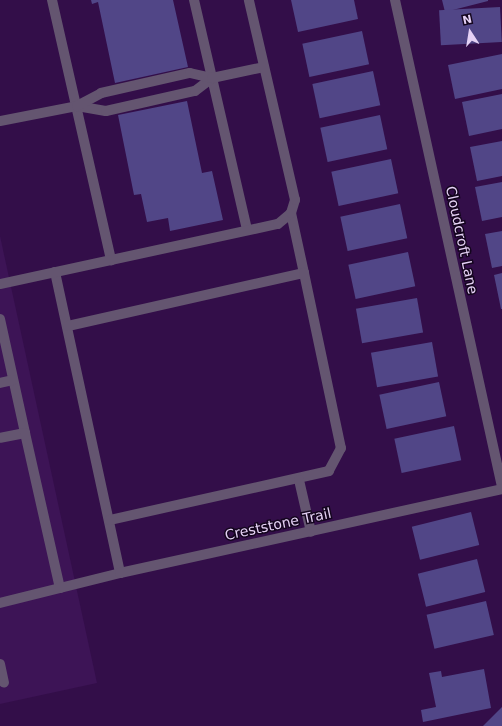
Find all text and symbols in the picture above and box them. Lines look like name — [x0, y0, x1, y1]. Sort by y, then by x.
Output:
north arrow — [450, 12, 490, 52]
text: N — [462, 12, 473, 27]
street label: Cloudcroft Lane — [442, 184, 482, 296]
street label: Creststone Trail — [223, 505, 333, 543]

